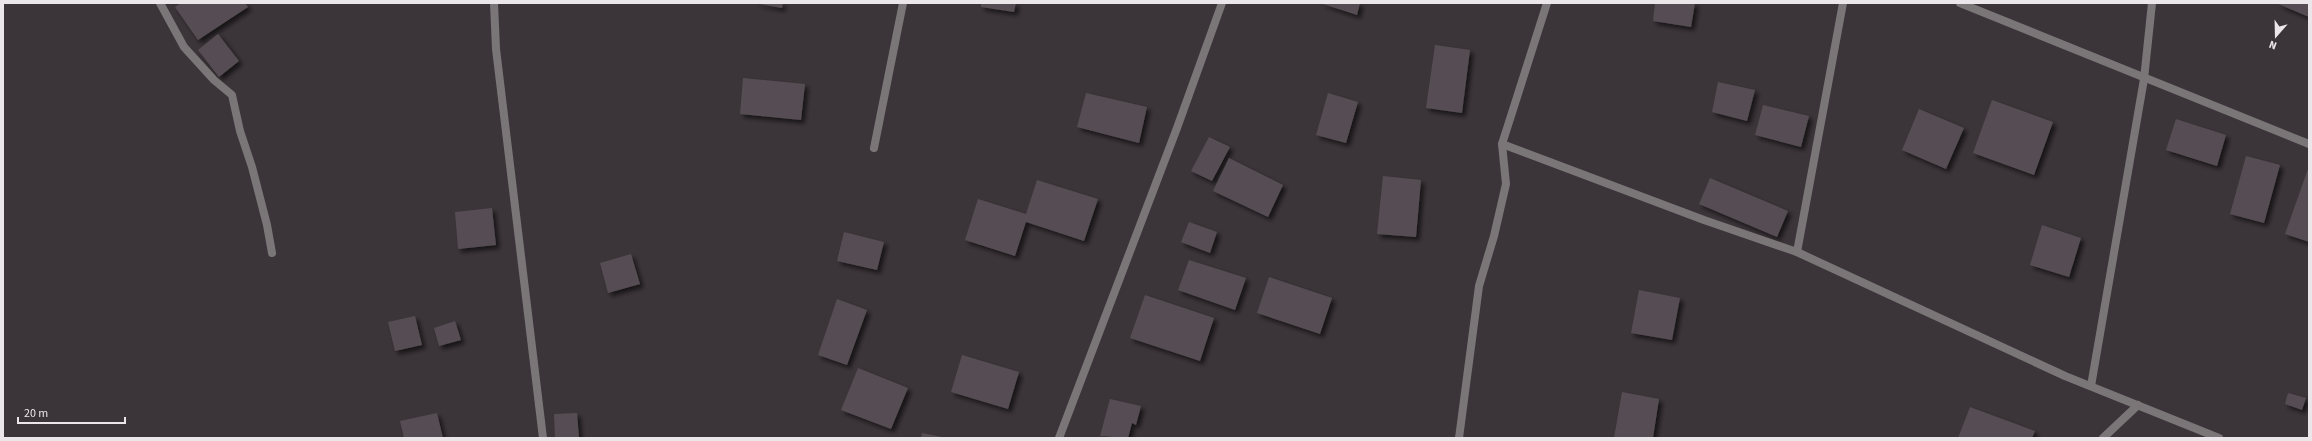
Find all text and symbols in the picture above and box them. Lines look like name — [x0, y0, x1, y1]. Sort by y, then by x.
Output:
north arrow — [2256, 16, 2296, 56]
text: N — [2267, 37, 2279, 53]
scale bar — [18, 399, 125, 425]
text: 20 m — [24, 405, 48, 422]

